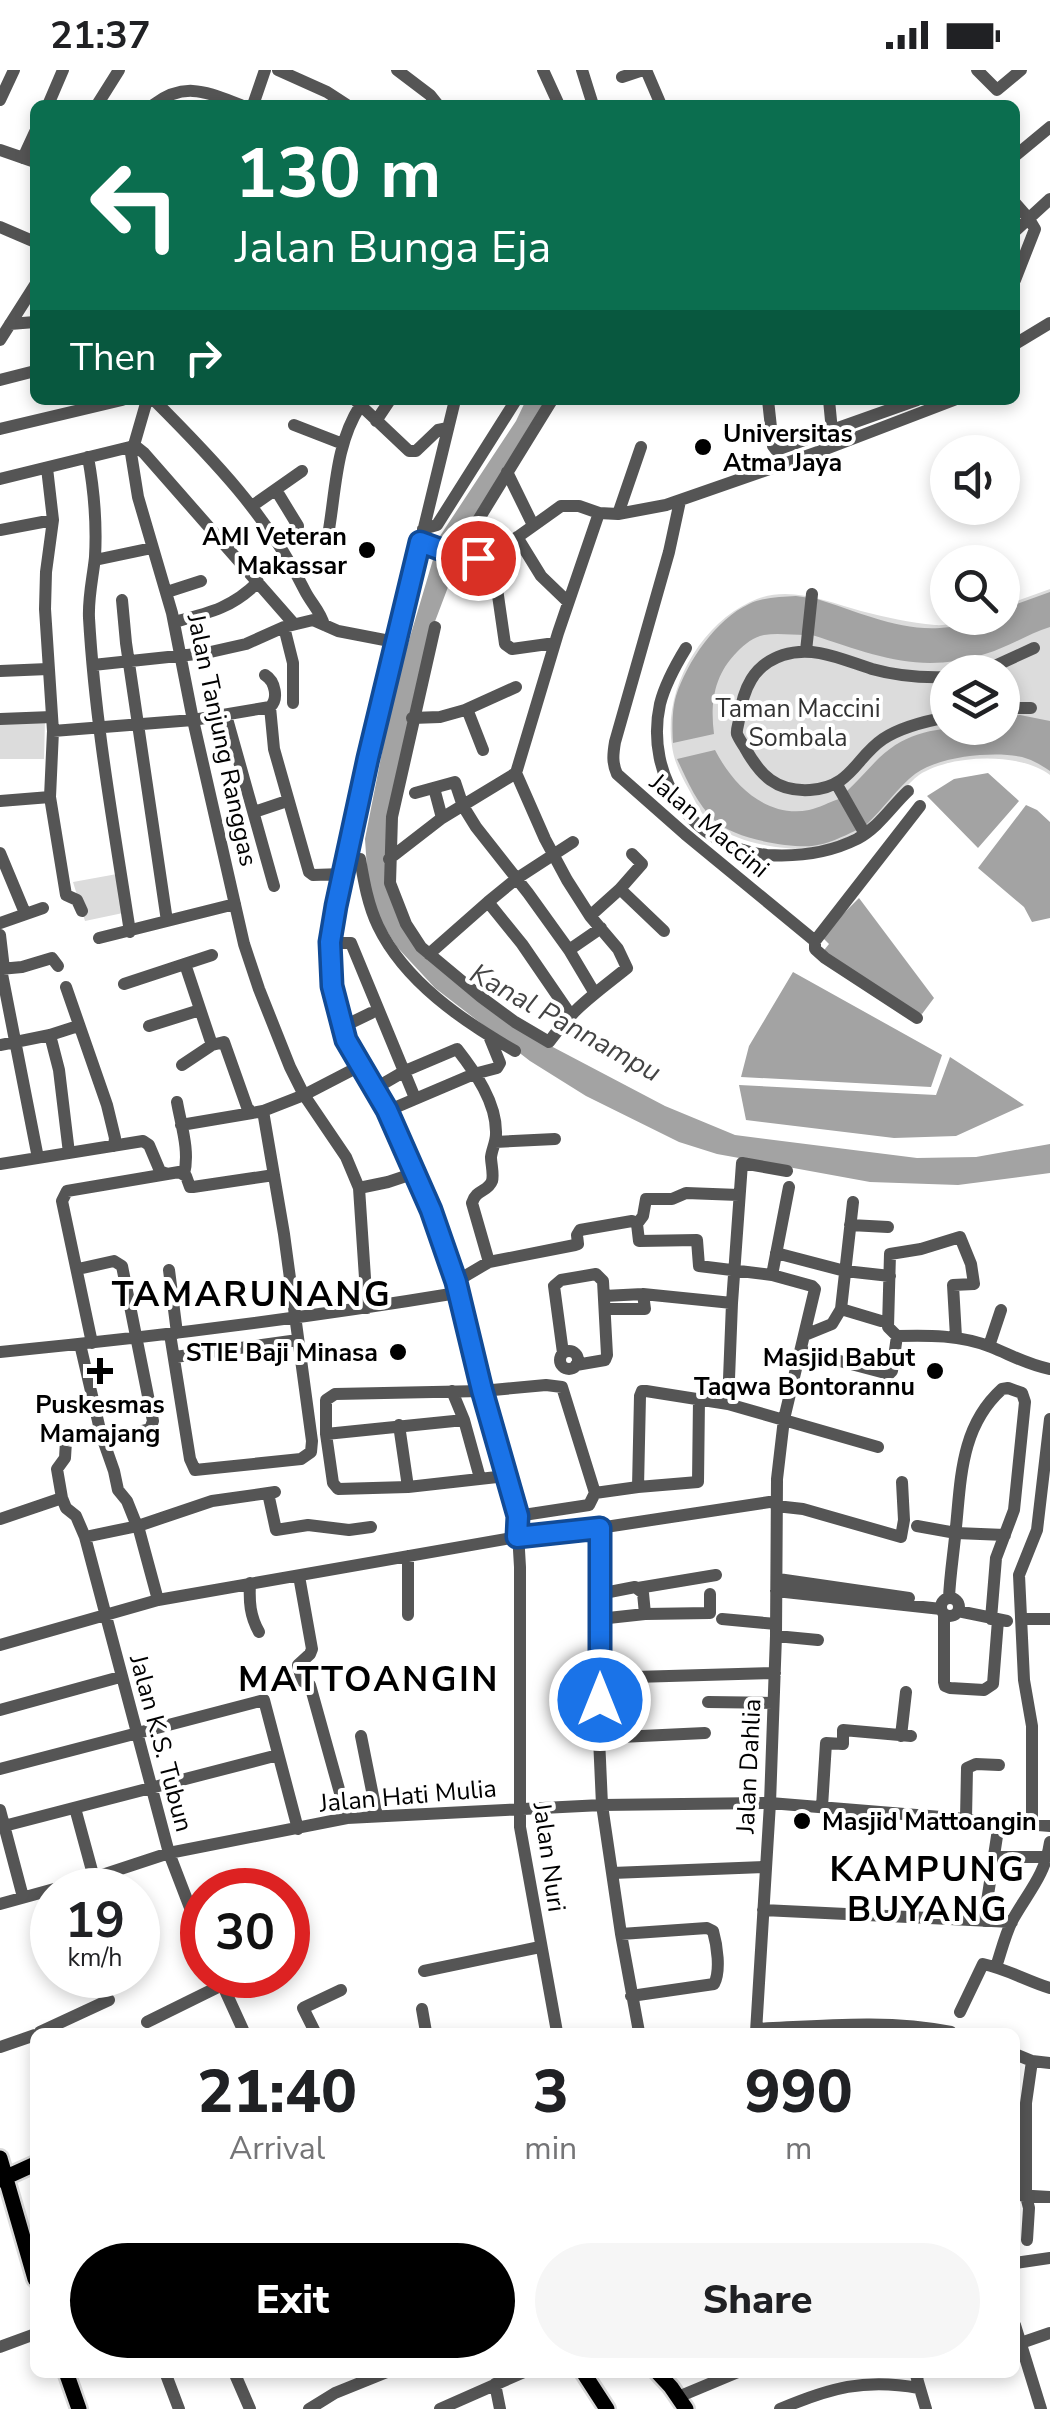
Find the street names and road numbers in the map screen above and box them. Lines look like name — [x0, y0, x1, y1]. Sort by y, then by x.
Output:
street label: Jalan Tanjung Ranggas — [178, 610, 265, 869]
street label: Jalan Maccini — [642, 765, 776, 886]
street label: Jalan K.S. Tubun — [121, 1650, 201, 1835]
street label: Jalan Dahlia — [728, 1698, 770, 1835]
street label: Jalan Hati Mulia — [317, 1771, 498, 1821]
street label: Jalan Nuri — [524, 1799, 573, 1914]

